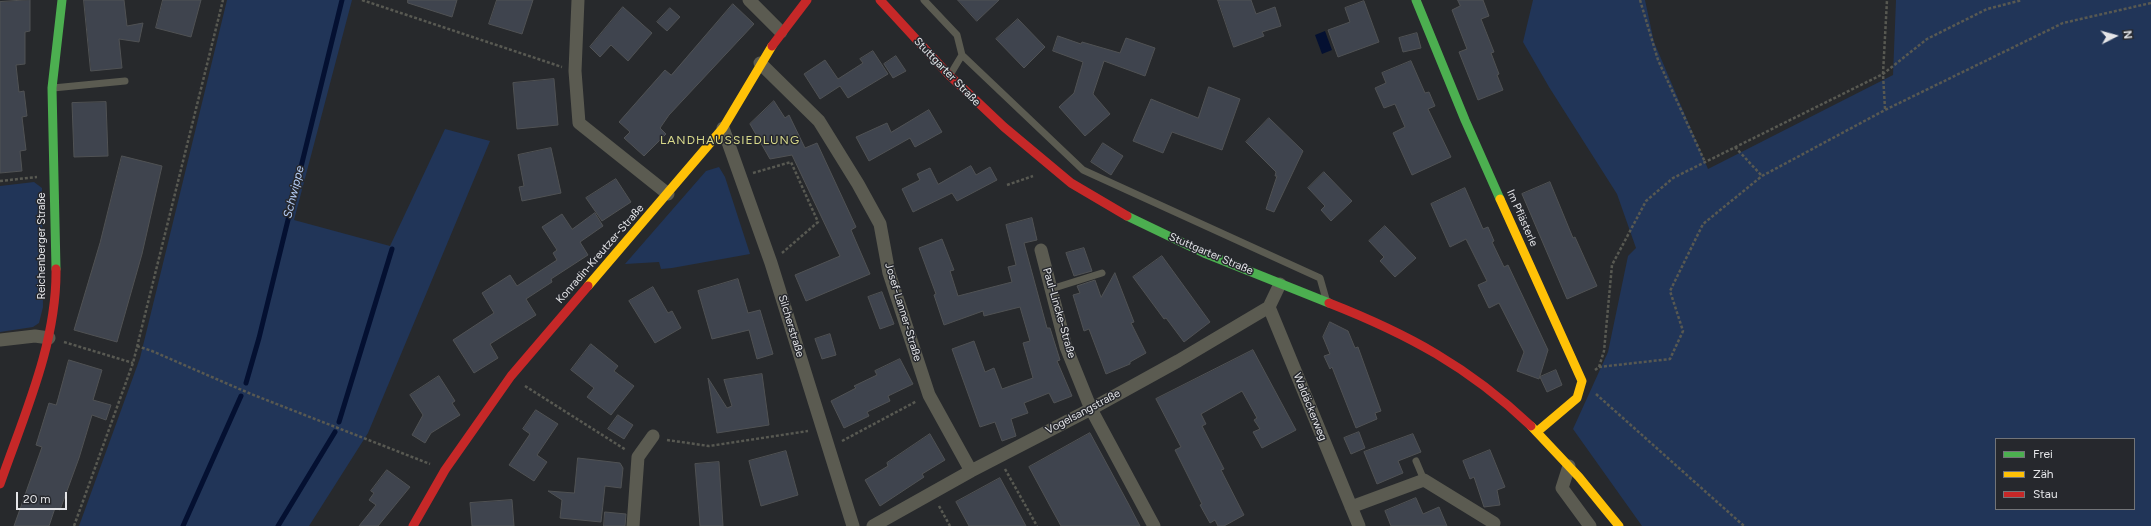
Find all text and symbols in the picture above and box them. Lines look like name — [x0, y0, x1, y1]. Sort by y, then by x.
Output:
north arrow — [2095, 16, 2135, 56]
text: N — [2121, 30, 2134, 40]
street label: Stuttgarter Straße — [911, 35, 983, 109]
district label: LANDHAUSSIEDLUNG — [660, 133, 800, 147]
water label: Schwippe — [281, 164, 307, 220]
street label: Im Pflästerle — [1504, 187, 1540, 249]
street label: Reichenberger Straße — [35, 192, 49, 300]
street label: Konradin-Kreutzer-Straße — [553, 202, 647, 306]
street label: Stuttgarter Straße — [1167, 230, 1255, 278]
street label: Josef-Lanner-Straße — [882, 261, 924, 363]
street label: Paul-Lincke-Straße — [1040, 266, 1078, 360]
street label: Silcherstraße — [775, 293, 807, 359]
street label: Waldäckerweg — [1290, 371, 1330, 443]
street label: Vogelsangstraße — [1043, 387, 1123, 437]
legend — [1995, 438, 2135, 510]
text: Frei — [2033, 447, 2053, 461]
text: Zäh — [2033, 467, 2054, 481]
scale bar — [18, 484, 69, 510]
text: Stau — [2033, 487, 2058, 501]
text: 20 m — [23, 492, 51, 506]

